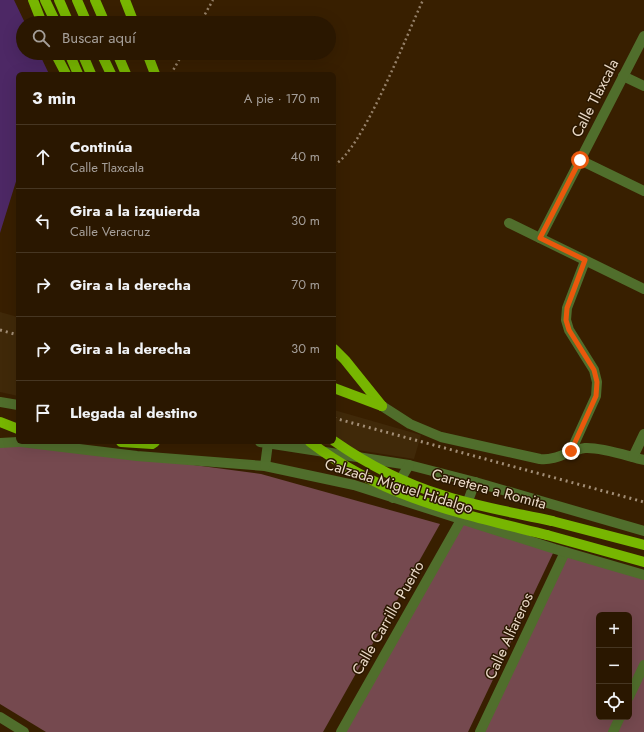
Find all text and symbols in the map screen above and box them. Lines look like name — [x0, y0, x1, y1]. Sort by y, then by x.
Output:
search box — [16, 16, 336, 60]
icon: search — [30, 27, 52, 49]
text: Buscar aquí — [62, 27, 136, 49]
street label: Calle Tlaxcala — [566, 55, 624, 141]
text: 3 min — [32, 86, 76, 110]
text: A pie · 170 m — [244, 89, 320, 108]
text: Continúa — [70, 136, 132, 158]
icon: ahead — [32, 146, 54, 168]
text: 40 m — [291, 147, 320, 166]
route start — [571, 151, 589, 169]
text: Calle Tlaxcala — [70, 158, 144, 177]
text: Gira a la izquierda — [70, 200, 200, 222]
icon: left — [32, 210, 54, 232]
text: 30 m — [291, 211, 320, 230]
text: Calle Veracruz — [70, 222, 150, 241]
icon: right — [32, 274, 54, 296]
text: Gira a la derecha — [70, 274, 191, 296]
text: 70 m — [291, 275, 320, 294]
icon: right — [32, 338, 54, 360]
text: Gira a la derecha — [70, 338, 191, 360]
text: 30 m — [291, 339, 320, 358]
icon: arrive — [32, 402, 54, 424]
text: Llegada al destino — [70, 402, 197, 424]
route end — [562, 442, 580, 460]
street label: Calzada Miguel Hidalgo — [322, 453, 476, 519]
street label: Carretera a Romita — [429, 463, 549, 515]
street label: Calle Carrillo Puerto — [346, 557, 430, 679]
street label: Calle Alfareros — [479, 589, 539, 683]
map controls — [596, 612, 632, 720]
button: + — [596, 612, 632, 648]
button: − — [596, 648, 632, 684]
button: locate — [596, 684, 632, 720]

